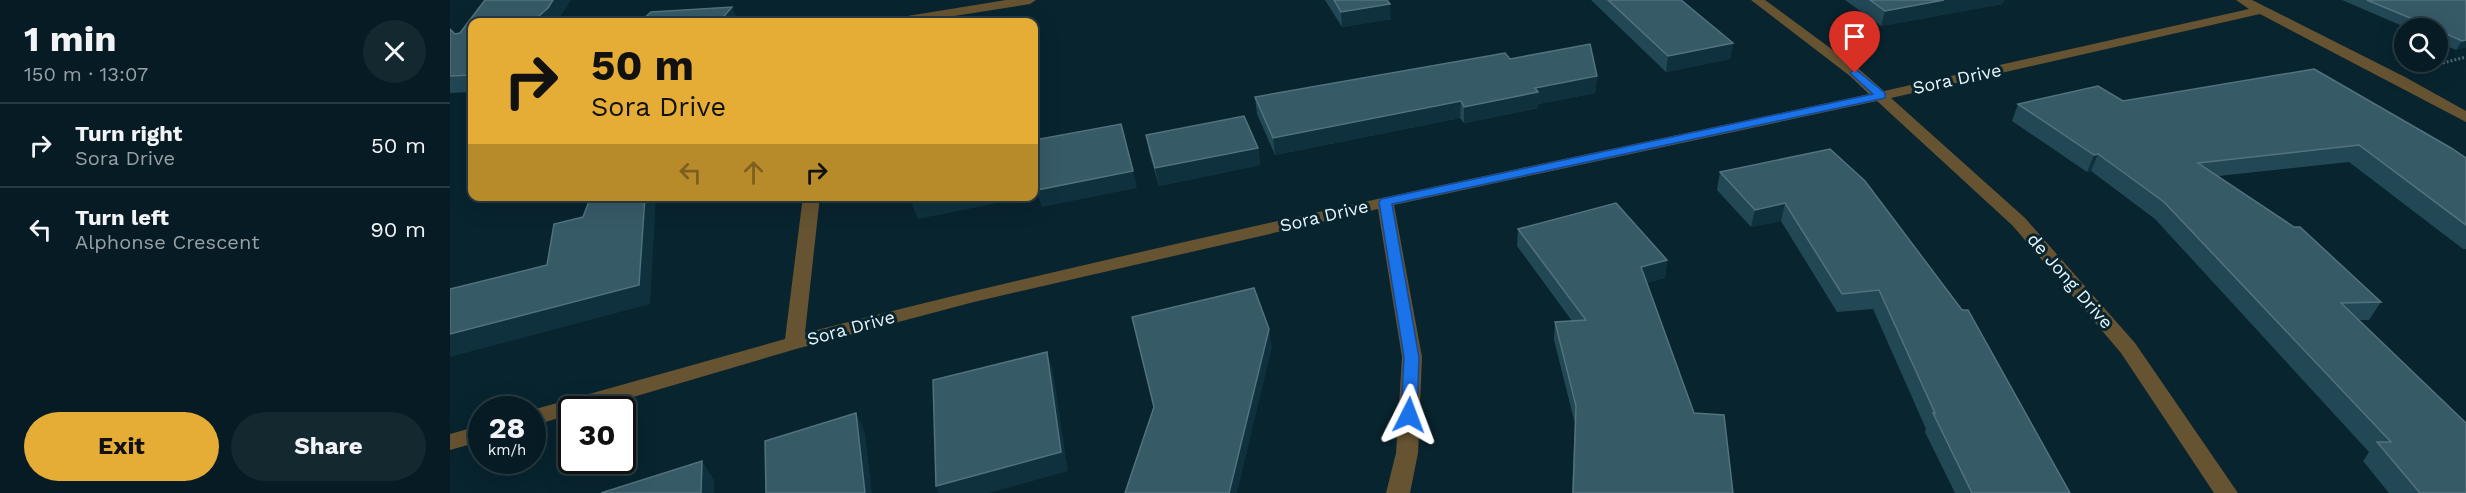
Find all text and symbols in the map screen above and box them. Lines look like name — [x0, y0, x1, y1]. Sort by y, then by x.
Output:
pin — [1829, 11, 1880, 73]
text: 1 min — [24, 18, 116, 60]
map controls — [2394, 18, 2448, 72]
button: search — [2394, 18, 2448, 72]
button: close — [363, 20, 426, 83]
icon: arrive — [1838, 20, 1871, 53]
text: 50 m — [591, 41, 694, 90]
icon: right — [492, 42, 570, 120]
street label: Sora Drive — [1911, 59, 2003, 98]
text: 150 m · 13:07 — [24, 62, 148, 86]
text: Sora Drive — [591, 91, 726, 123]
text: Turn right — [75, 121, 182, 146]
icon: right — [24, 129, 57, 162]
text: 50 m — [371, 133, 426, 158]
text: Sora Drive — [75, 146, 175, 170]
icon: left — [674, 156, 707, 189]
icon: ahead — [737, 156, 770, 189]
icon: right — [800, 156, 833, 189]
street label: Sora Drive — [1278, 195, 1370, 236]
text: Turn left — [75, 205, 169, 230]
icon: left — [24, 213, 57, 246]
text: 90 m — [370, 217, 426, 242]
street label: de Jong Drive — [2023, 229, 2118, 333]
text: Alphonse Crescent — [75, 230, 260, 254]
street label: Sora Drive — [805, 306, 897, 349]
position arrow — [1377, 383, 1441, 447]
speed limit sign: 30 — [558, 396, 636, 474]
text: 28 — [489, 410, 525, 445]
button: Exit — [24, 412, 219, 481]
button: Share — [231, 412, 426, 481]
text: km/h — [488, 441, 526, 459]

